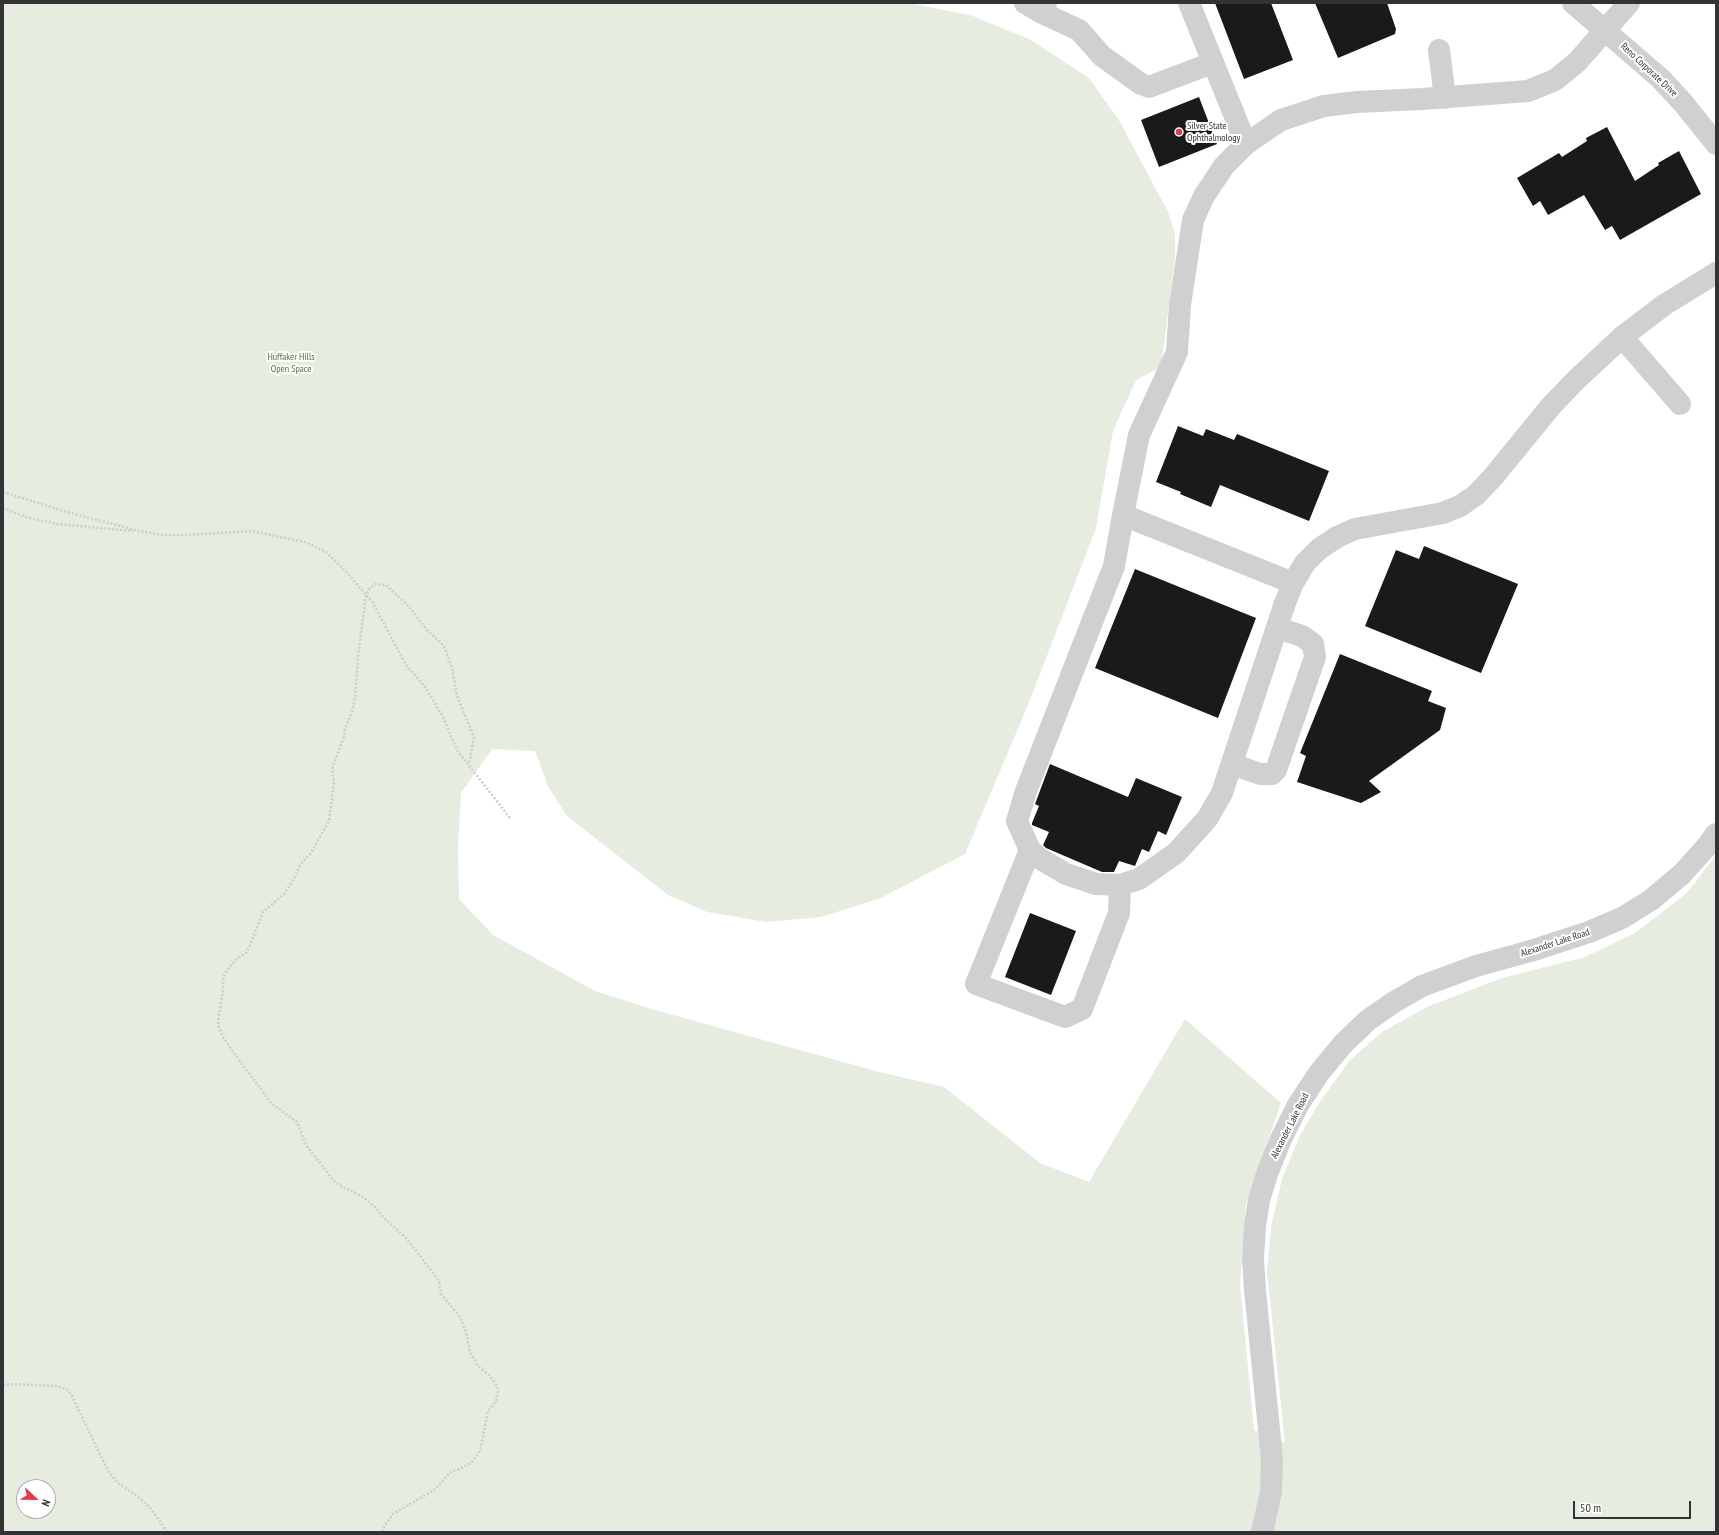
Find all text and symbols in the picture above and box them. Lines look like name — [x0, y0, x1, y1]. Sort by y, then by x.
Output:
street label: Reno Corporate Drive — [1618, 41, 1680, 99]
place label: Silver State Ophthalmology — [1187, 120, 1240, 144]
marker: Silver State Ophthalmology — [1174, 127, 1184, 137]
park label: Huffaker Hills Open Space — [267, 351, 315, 374]
street label: Alexander Lake Road — [1519, 926, 1591, 960]
street label: Alexander Lake Road — [1268, 1091, 1312, 1161]
north arrow — [16, 1479, 56, 1519]
scale bar — [1575, 1493, 1693, 1519]
text: N — [39, 1498, 54, 1508]
text: 50 m — [1580, 1500, 1601, 1515]

